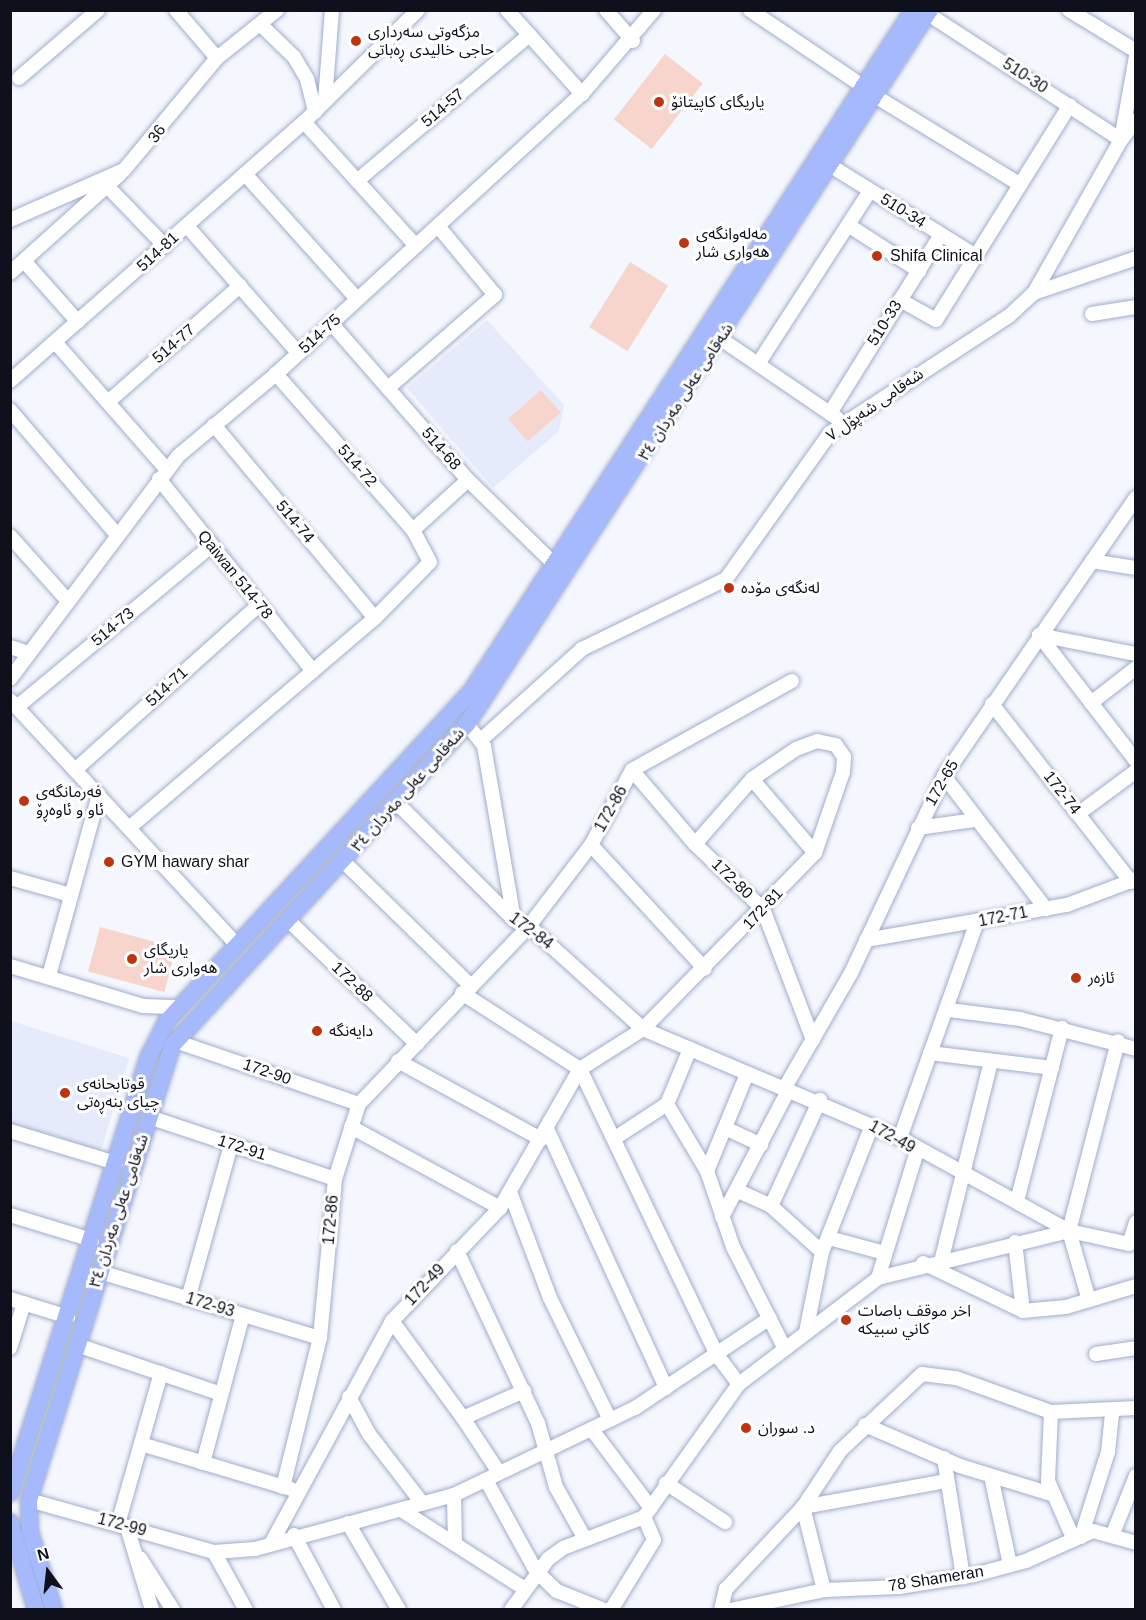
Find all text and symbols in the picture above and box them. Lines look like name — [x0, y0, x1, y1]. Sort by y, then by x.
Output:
place label: مزگەوتی سەرداری حاجی خالیدی ڕەباتی — [368, 22, 494, 60]
marker: مزگەوتی سەرداری حاجی خالیدی ڕەباتی — [349, 34, 363, 48]
street label: 510-30 — [999, 54, 1051, 98]
street label: 514-57 — [418, 85, 468, 131]
place label: یاریگای کاپیتانۆ — [671, 92, 764, 112]
marker: یاریگای کاپیتانۆ — [652, 95, 666, 109]
street label: 36 — [144, 121, 170, 147]
street label: 510-34 — [877, 190, 929, 232]
place label: مەلەوانگەی هەواری شار — [696, 224, 769, 262]
street label: 514-81 — [133, 228, 183, 276]
marker: مەلەوانگەی هەواری شار — [677, 236, 691, 250]
place label: Shifa Clinical — [890, 246, 982, 266]
marker: Shifa Clinical — [868, 247, 886, 265]
street label: 510-33 — [864, 297, 906, 349]
street label: 514-75 — [295, 310, 345, 358]
street label: 514-77 — [149, 320, 199, 368]
street label: شەقامی عەلی مەردان ٣٤ — [634, 320, 738, 464]
street label: شەقامی شەپۆل ٧ — [823, 364, 927, 446]
street label: 514-68 — [417, 424, 465, 474]
street label: 514-72 — [333, 441, 381, 491]
street label: 514-74 — [272, 497, 318, 547]
street label: Qaiwan 514-78 — [193, 527, 277, 623]
place label: لەنگەی مۆدە — [741, 578, 820, 598]
marker: لەنگەی مۆدە — [722, 581, 736, 595]
street label: 514-73 — [88, 604, 138, 650]
street label: 514-71 — [142, 663, 192, 711]
street label: شەقامی عەلی مەردان ٣٤ — [347, 724, 469, 856]
street label: 172-65 — [921, 757, 963, 809]
street label: 172-74 — [1039, 767, 1085, 819]
place label: فەرمانگەی ئاو و ئاوەڕۆ — [36, 782, 104, 820]
street label: 172-86 — [591, 783, 631, 835]
marker: فەرمانگەی ئاو و ئاوەڕۆ — [17, 794, 31, 808]
place label: GYM hawary shar — [121, 852, 249, 872]
marker: GYM hawary shar — [102, 855, 116, 869]
street label: 172-80 — [707, 855, 757, 903]
street label: 172-81 — [739, 884, 787, 934]
street label: 172-71 — [977, 903, 1029, 931]
street label: 172-84 — [505, 908, 557, 954]
place label: یاریگای هەواری شار — [144, 940, 217, 978]
marker: یاریگای هەواری شار — [125, 952, 139, 966]
street label: 172-88 — [327, 958, 377, 1006]
place label: ئازەر — [1088, 968, 1115, 988]
marker: ئازەر — [1069, 971, 1083, 985]
place label: دایەنگە — [329, 1021, 373, 1041]
marker: دایەنگە — [310, 1024, 324, 1038]
street label: 172-90 — [240, 1055, 294, 1089]
place label: قوتابحانەی چیای بنەڕەتی — [77, 1074, 159, 1112]
marker: قوتابحانەی چیای بنەڕەتی — [58, 1086, 72, 1100]
street label: 172-49 — [866, 1117, 918, 1157]
street label: 172-91 — [215, 1131, 269, 1165]
street label: شەقامی عەلی مەردان ٣٤ — [85, 1132, 153, 1290]
street label: 172-86 — [319, 1194, 343, 1246]
street label: 172-49 — [401, 1260, 449, 1310]
street label: 172-93 — [183, 1289, 237, 1321]
place label: اخر موقف باصات كاني سبيكه — [858, 1301, 971, 1339]
marker: اخر موقف باصات كاني سبيكه — [839, 1313, 853, 1327]
place label: د. سوران — [758, 1418, 815, 1438]
marker: د. سوران — [739, 1421, 753, 1435]
street label: 172-99 — [95, 1509, 149, 1541]
north arrow — [18, 1542, 78, 1602]
text: N — [35, 1544, 51, 1564]
street label: 78 Shameran — [887, 1562, 985, 1596]

